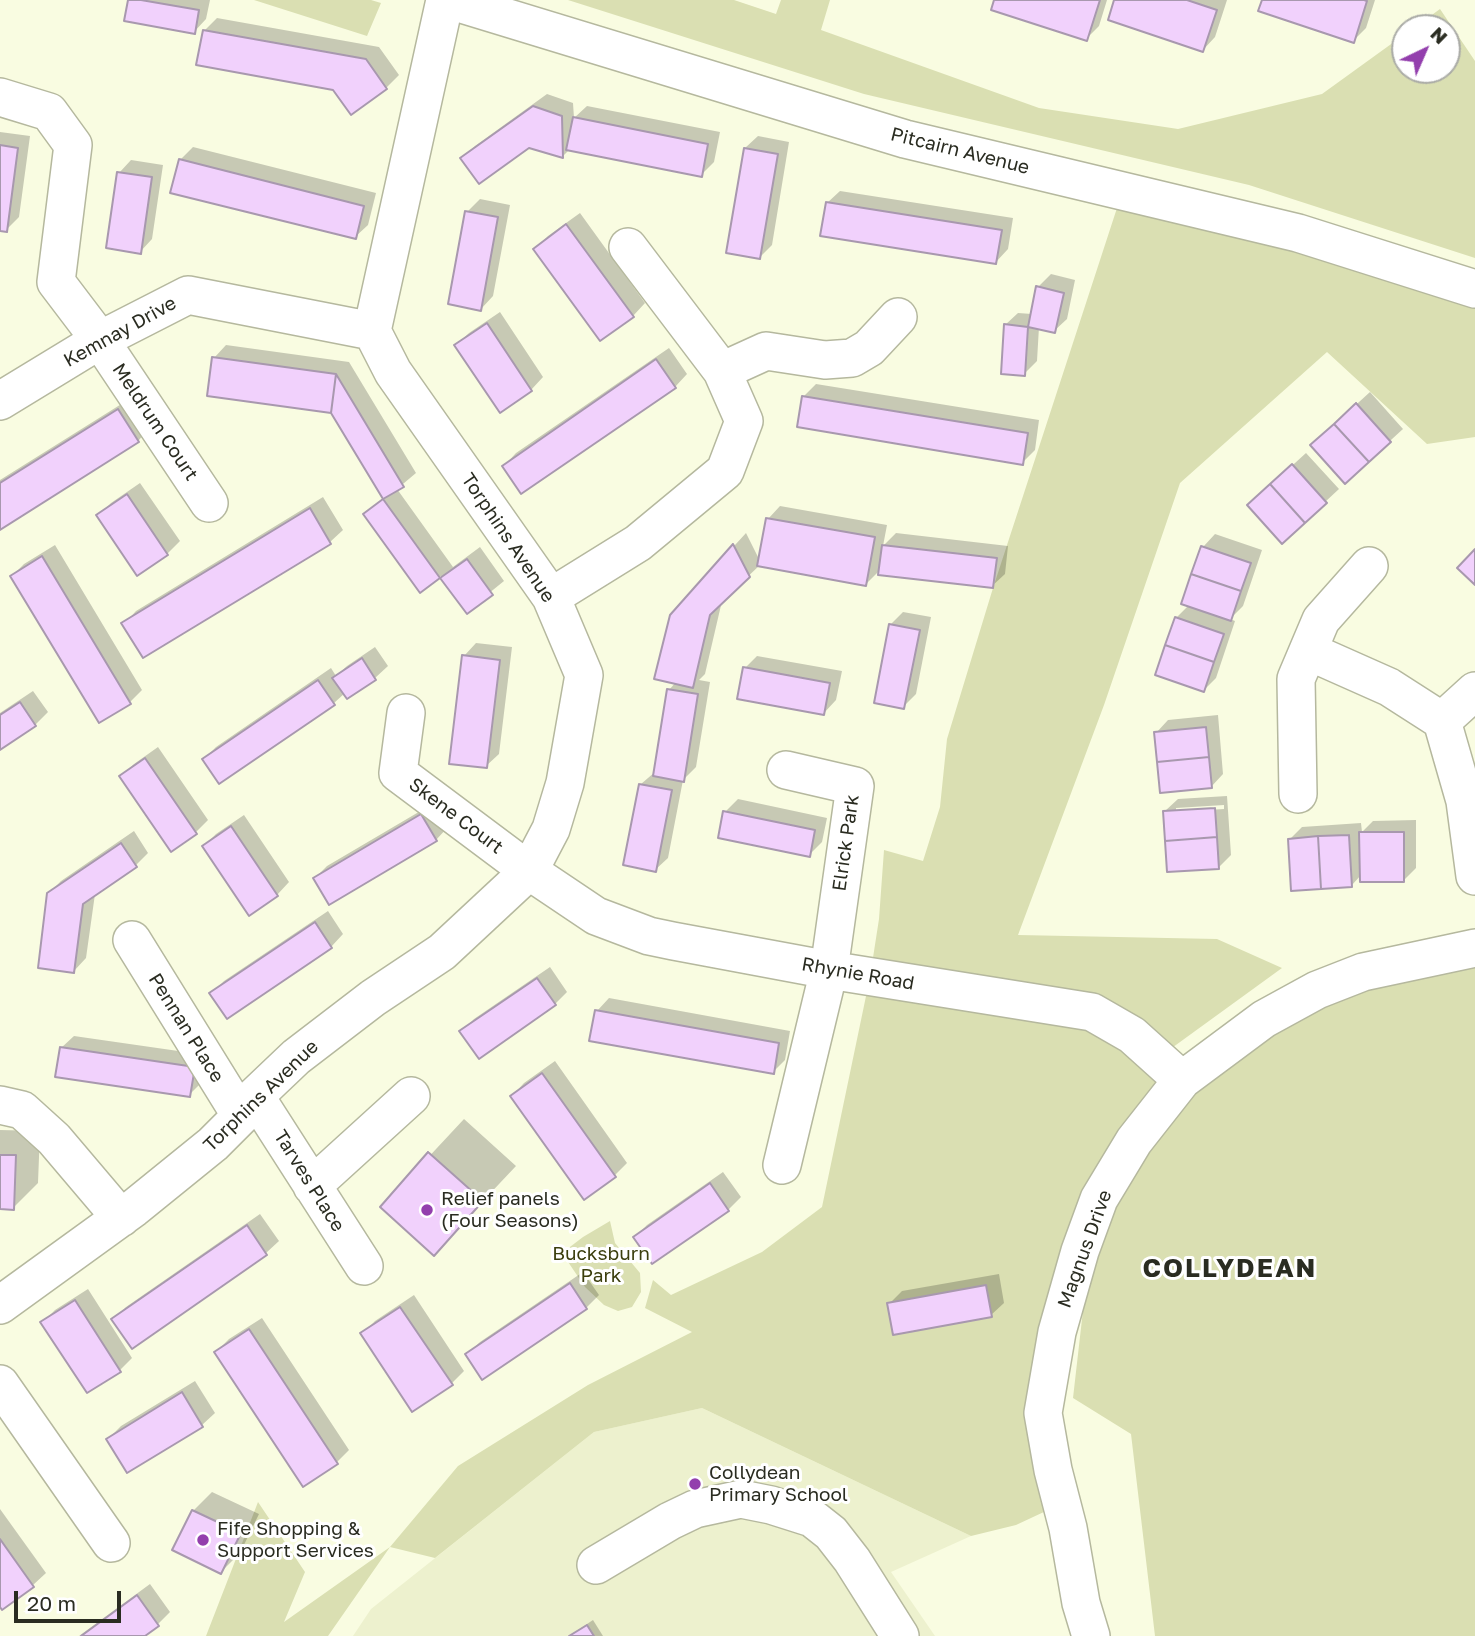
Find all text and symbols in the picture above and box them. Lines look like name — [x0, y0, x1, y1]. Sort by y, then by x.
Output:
north arrow — [1391, 14, 1461, 84]
text: N — [1426, 22, 1453, 48]
street label: Pitcairn Avenue — [888, 123, 1032, 179]
street label: Kemnay Drive — [60, 292, 180, 372]
street label: Meldrum Court — [107, 359, 203, 485]
street label: Torphins Avenue — [456, 469, 560, 607]
street label: Skene Court — [404, 773, 508, 859]
street label: Elrick Park — [828, 793, 864, 893]
street label: Rhynie Road — [800, 953, 916, 995]
street label: Pennan Place — [143, 969, 229, 1087]
street label: Torphins Avenue — [199, 1035, 323, 1157]
street label: Tarves Place — [269, 1126, 349, 1236]
street label: Magnus Drive — [1053, 1187, 1117, 1311]
place label: Relief panels (Four Seasons) — [441, 1188, 579, 1232]
marker: Relief panels (Four Seasons) — [419, 1202, 435, 1218]
park label: Bucksburn Park — [552, 1243, 650, 1287]
district label: COLLYDEAN — [1144, 1253, 1316, 1285]
place label: Collydean Primary School — [709, 1462, 848, 1506]
marker: Collydean Primary School — [687, 1476, 703, 1492]
place label: Fife Shopping & Support Services — [217, 1518, 374, 1562]
marker: Fife Shopping & Support Services — [195, 1532, 211, 1548]
scale bar — [18, 1576, 124, 1620]
text: 20 m — [27, 1590, 76, 1616]

